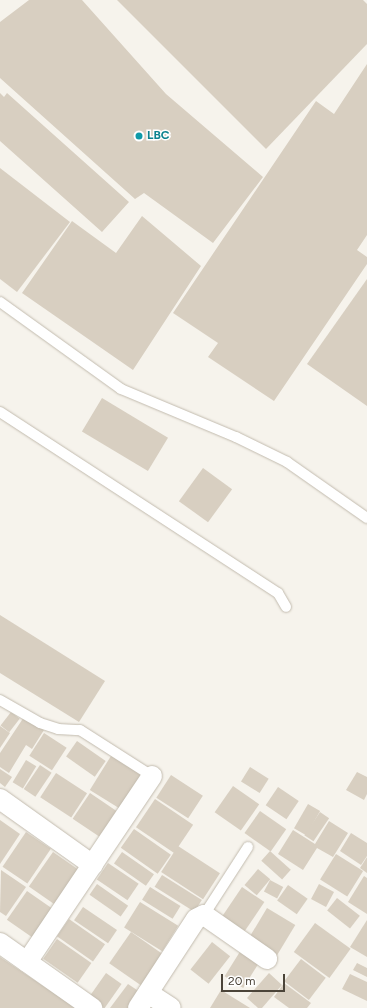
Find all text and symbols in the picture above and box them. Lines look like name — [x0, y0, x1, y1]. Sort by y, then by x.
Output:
place label: LBC — [147, 129, 169, 143]
marker: LBC — [134, 131, 144, 141]
scale bar — [223, 966, 287, 992]
text: 20 m — [228, 974, 256, 988]

